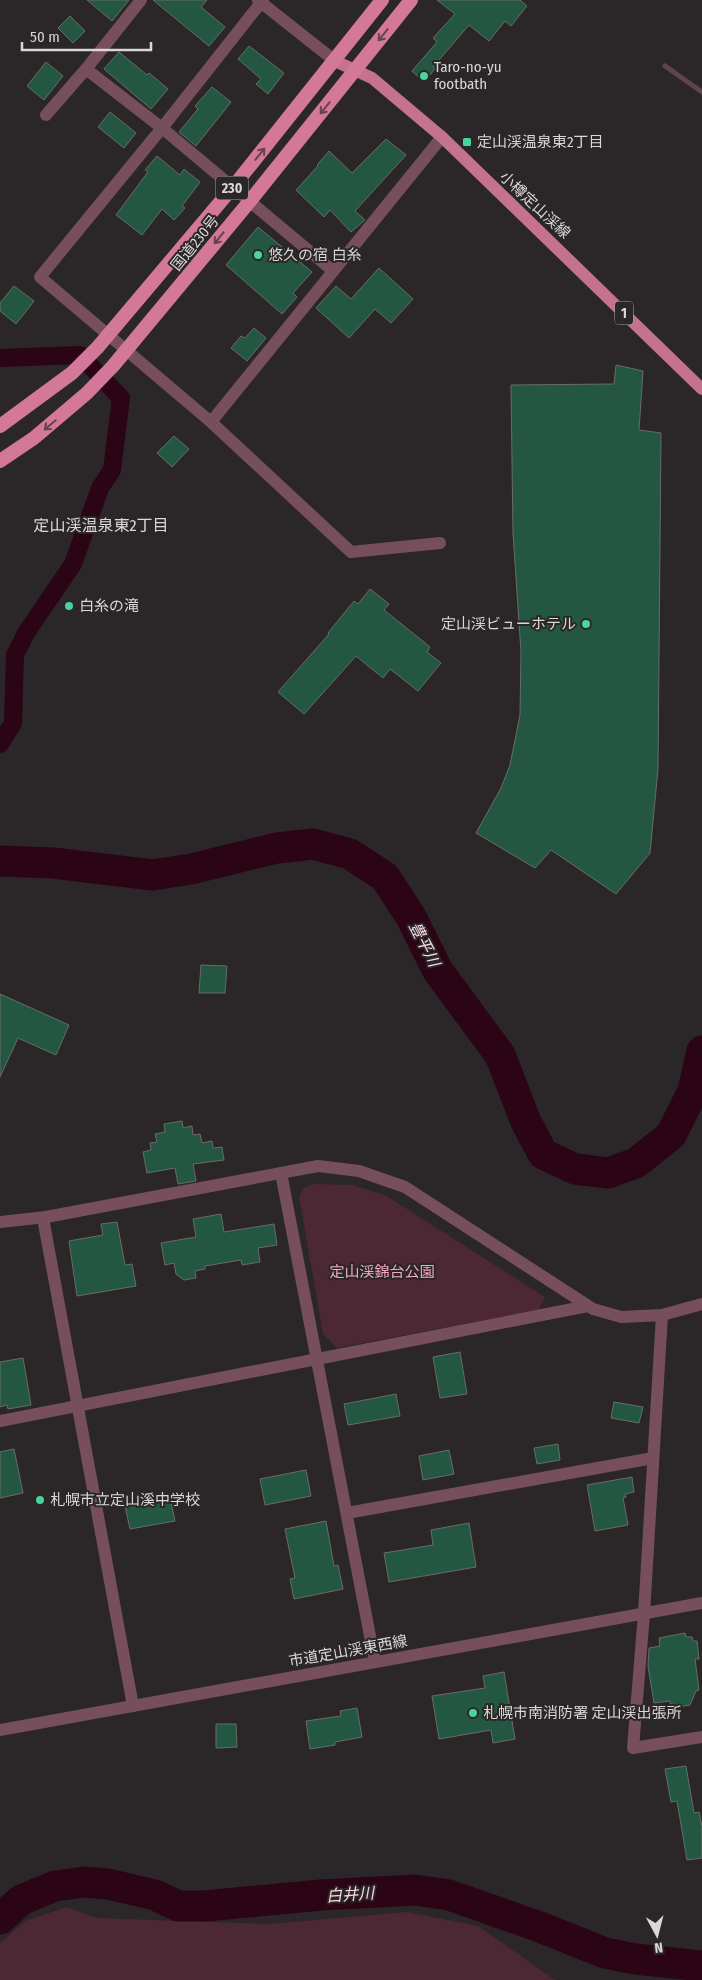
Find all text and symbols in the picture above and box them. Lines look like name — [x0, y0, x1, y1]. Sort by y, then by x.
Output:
scale bar — [22, 20, 151, 52]
text: 50 m — [30, 28, 60, 46]
one-way arrow — [378, 28, 389, 41]
place label: Taro-no-yu footbath — [434, 58, 502, 93]
marker: Taro-no-yu footbath — [418, 70, 430, 82]
one-way arrow — [319, 101, 330, 114]
place label: 定山渓温泉東2丁目 — [477, 133, 604, 151]
marker: 定山渓温泉東2丁目 — [461, 136, 473, 148]
one-way arrow — [254, 148, 265, 161]
street label: 小樽定山渓線 — [496, 168, 574, 242]
road number: 230 — [216, 177, 248, 200]
street label: 国道230号 — [167, 212, 223, 274]
one-way arrow — [213, 232, 225, 245]
place label: 悠久の宿 白糸 — [268, 246, 362, 264]
marker: 悠久の宿 白糸 — [252, 249, 264, 261]
road number: 1 — [615, 302, 633, 324]
one-way arrow — [44, 419, 57, 430]
district label: 定山渓温泉東2丁目 — [33, 516, 169, 535]
place label: 白糸の滝 — [79, 597, 139, 615]
marker: 白糸の滝 — [63, 600, 75, 612]
place label: 定山渓ビューホテル — [441, 615, 576, 633]
marker: 定山渓ビューホテル — [580, 618, 592, 630]
water label: 豊平川 — [405, 919, 445, 972]
park label: 定山渓錦台公園 — [329, 1263, 435, 1281]
place label: 札幌市立定山溪中学校 — [50, 1491, 200, 1509]
marker: 札幌市立定山溪中学校 — [34, 1494, 46, 1506]
street label: 市道定山渓東西線 — [287, 1632, 409, 1670]
place label: 札幌市南消防署 定山渓出張所 — [483, 1704, 682, 1722]
marker: 札幌市南消防署 定山渓出張所 — [467, 1707, 479, 1719]
water label: 白井川 — [325, 1883, 377, 1906]
north arrow — [632, 1910, 682, 1960]
text: N — [653, 1938, 664, 1956]

